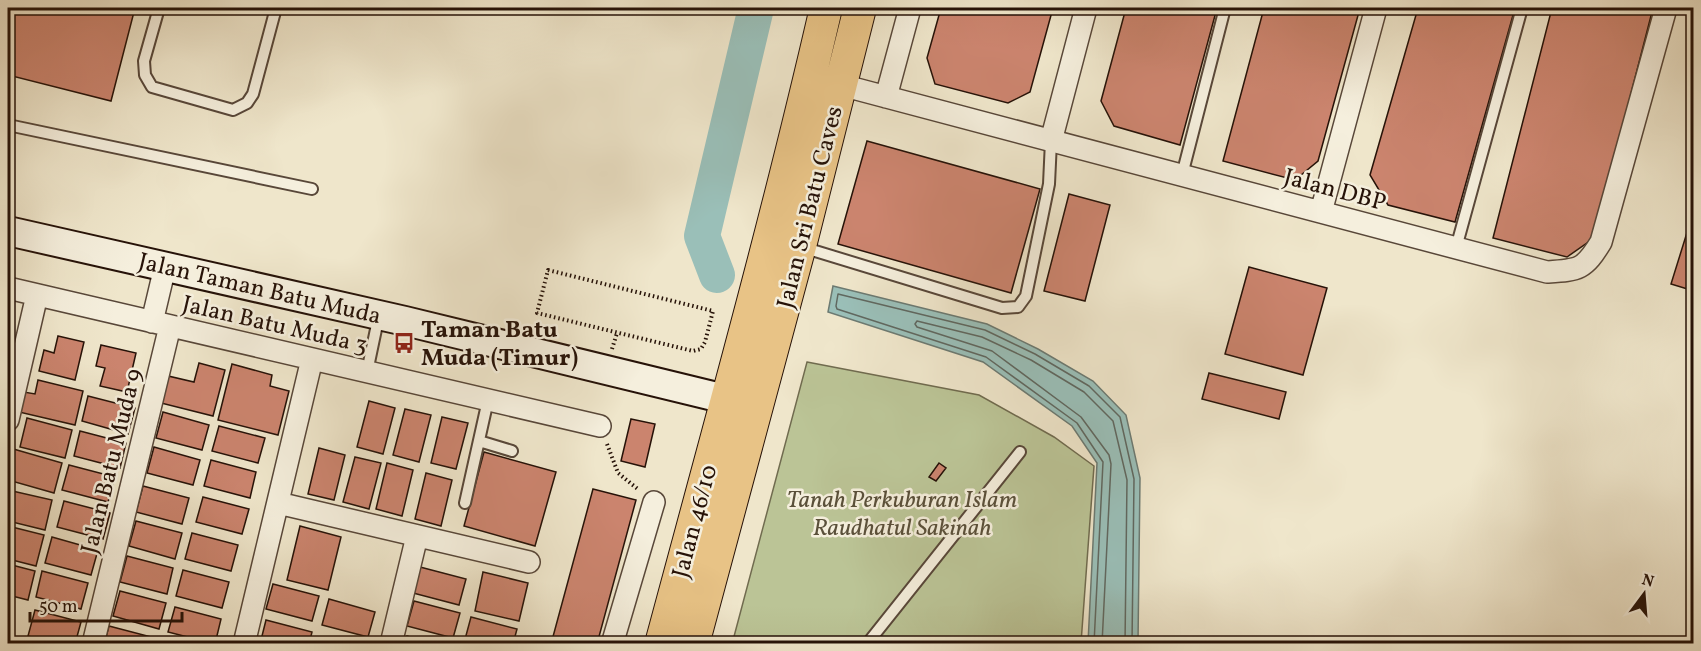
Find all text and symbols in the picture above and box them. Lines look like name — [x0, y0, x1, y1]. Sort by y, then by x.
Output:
street label: Jalan Sri Batu Caves — [769, 103, 853, 312]
street label: Jalan DBP — [1280, 161, 1389, 221]
street label: Jalan Taman Batu Muda — [135, 245, 384, 334]
street label: Jalan Batu Muda 3 — [178, 288, 371, 364]
place label: Taman Batu Muda (Timur) — [421, 314, 578, 376]
bus stop icon: Taman Batu Muda (Timur) — [392, 331, 416, 355]
street label: Jalan Batu Muda 9 — [74, 365, 152, 558]
street label: Jalan 46/10 — [664, 461, 727, 582]
park label: Tanah Perkuburan Islam Raudhatul Sakinah — [787, 484, 1017, 546]
north arrow — [1614, 564, 1674, 624]
text: N — [1639, 569, 1657, 594]
scale bar — [30, 585, 182, 623]
text: 50 m — [39, 595, 78, 620]

